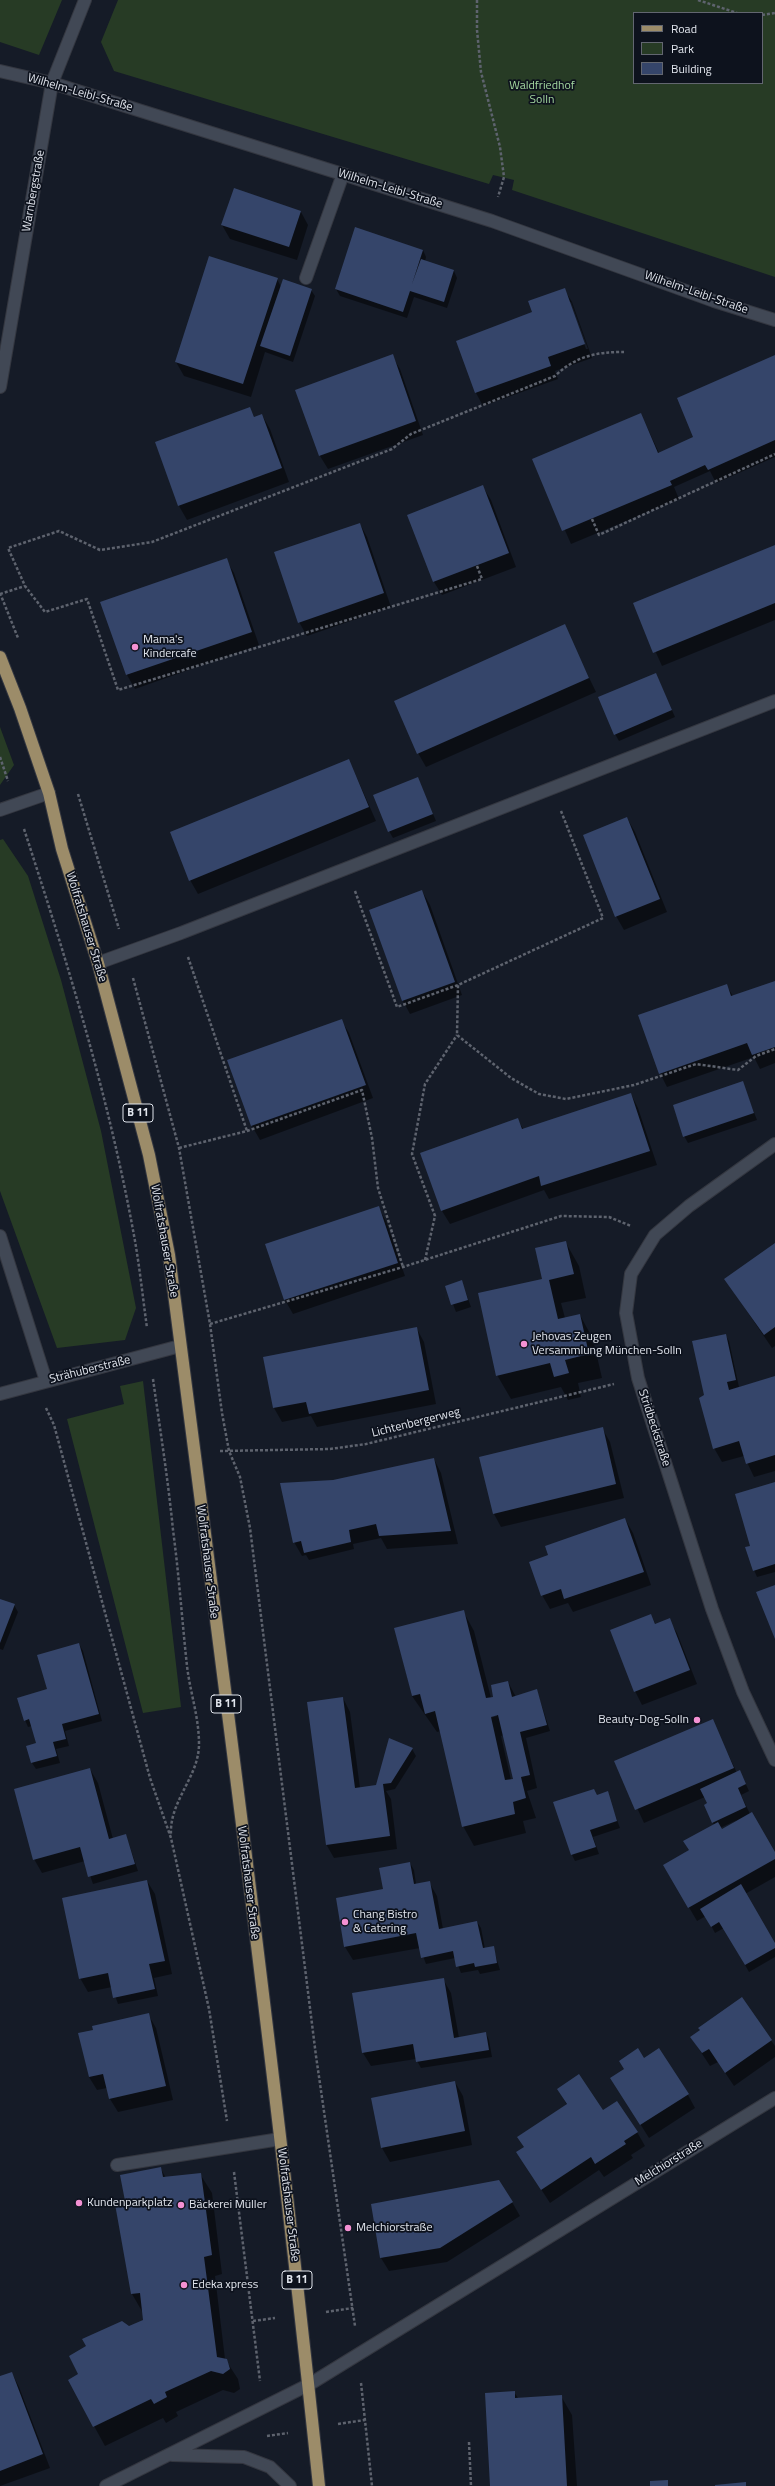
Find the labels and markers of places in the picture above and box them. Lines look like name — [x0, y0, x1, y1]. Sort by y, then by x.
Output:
place label: Mama's Kindercafe — [143, 633, 197, 661]
marker: Mama's Kindercafe — [130, 642, 140, 652]
place label: Jehovas Zeugen Versammlung München-Solln — [532, 1330, 682, 1358]
marker: Jehovas Zeugen Versammlung München-Solln — [519, 1339, 529, 1349]
place label: Beauty-Dog-Solln — [598, 1713, 689, 1727]
marker: Beauty-Dog-Solln — [692, 1715, 702, 1725]
place label: Chang Bistro & Catering — [353, 1908, 417, 1936]
marker: Chang Bistro & Catering — [340, 1917, 350, 1927]
place label: Kundenparkplatz — [87, 2196, 172, 2210]
marker: Kundenparkplatz — [74, 2198, 84, 2208]
place label: Bäckerei Müller — [189, 2198, 267, 2212]
marker: Bäckerei Müller — [176, 2200, 186, 2210]
place label: Melchiorstraße — [356, 2221, 433, 2235]
marker: Melchiorstraße — [343, 2223, 353, 2233]
place label: Edeka xpress — [192, 2278, 258, 2292]
marker: Edeka xpress — [179, 2280, 189, 2290]

